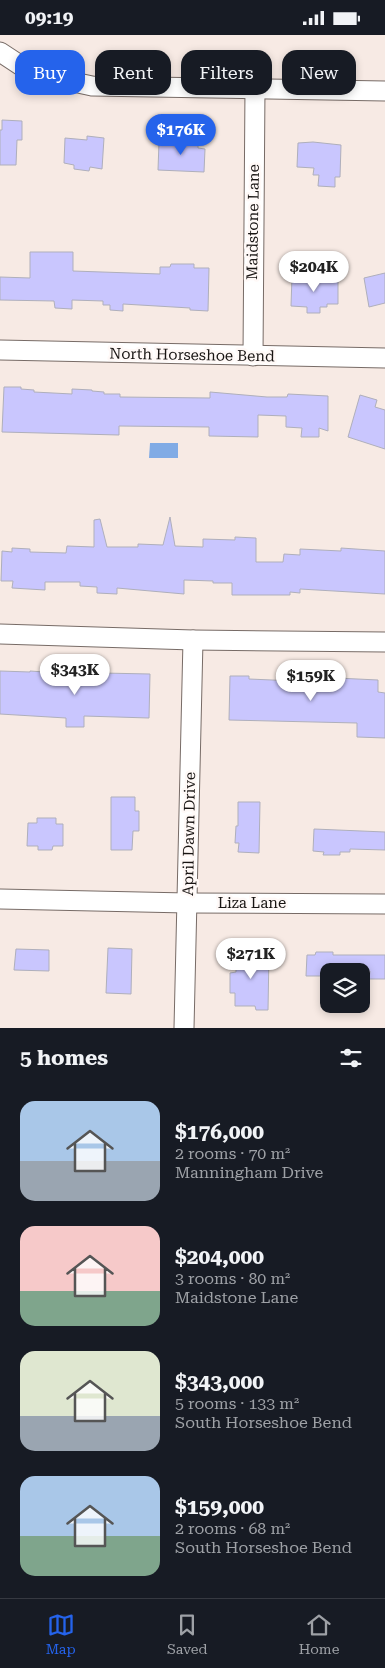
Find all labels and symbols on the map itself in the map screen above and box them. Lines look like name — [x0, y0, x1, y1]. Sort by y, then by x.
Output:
pin: $176K — [146, 113, 216, 156]
street label: Maidstone Lane — [243, 164, 263, 280]
pin: $204K — [279, 251, 349, 293]
street label: North Horseshoe Bend — [109, 345, 275, 365]
pin: $343K — [40, 653, 110, 696]
pin: $159K — [276, 659, 346, 702]
street label: April Dawn Drive — [179, 772, 199, 896]
street label: Liza Lane — [218, 894, 286, 912]
pin: $271K — [216, 937, 286, 980]

